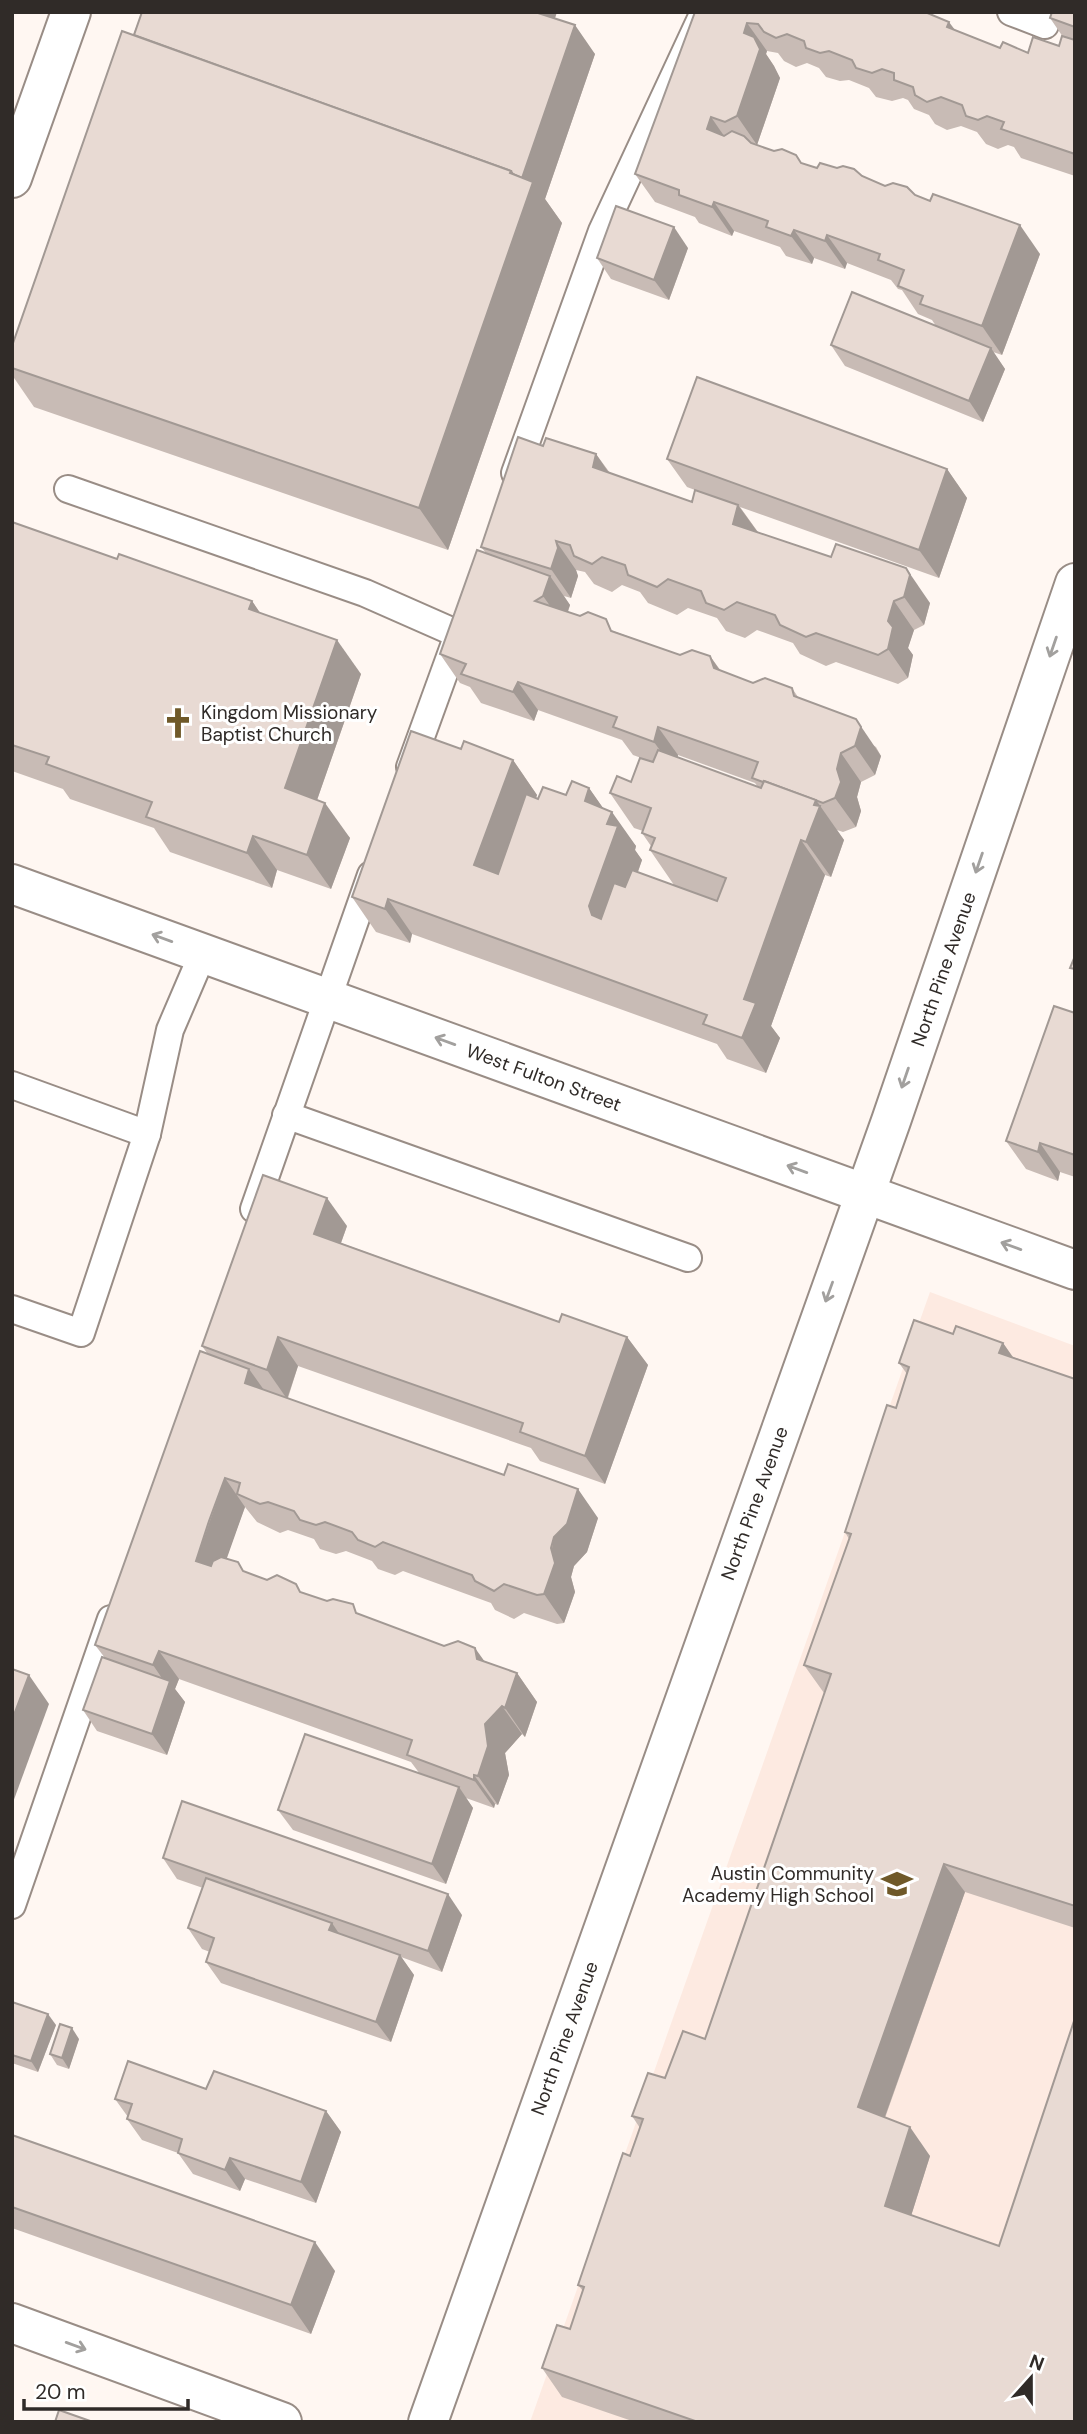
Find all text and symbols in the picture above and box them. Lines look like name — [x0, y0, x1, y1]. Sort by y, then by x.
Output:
one-way arrow — [1046, 636, 1058, 658]
place label: Kingdom Missionary Baptist Church — [201, 700, 378, 747]
church icon: Kingdom Missionary Baptist Church — [161, 706, 195, 740]
one-way arrow — [972, 851, 984, 873]
street label: North Pine Avenue — [905, 889, 982, 1050]
one-way arrow — [151, 931, 173, 943]
one-way arrow — [434, 1034, 456, 1046]
street label: West Fulton Street — [463, 1038, 625, 1117]
one-way arrow — [898, 1067, 911, 1089]
one-way arrow — [786, 1161, 808, 1174]
one-way arrow — [1000, 1239, 1022, 1252]
one-way arrow — [822, 1281, 835, 1303]
street label: North Pine Avenue — [715, 1423, 794, 1583]
place label: Austin Community Academy High School — [682, 1861, 874, 1908]
school or university icon: Austin Community Academy High School — [880, 1867, 914, 1901]
street label: North Pine Avenue — [525, 1958, 604, 2118]
one-way arrow — [65, 2341, 87, 2354]
north arrow — [996, 2343, 1066, 2413]
text: N — [1026, 2348, 1048, 2377]
scale bar — [24, 2368, 189, 2412]
text: 20 m — [35, 2378, 86, 2406]

